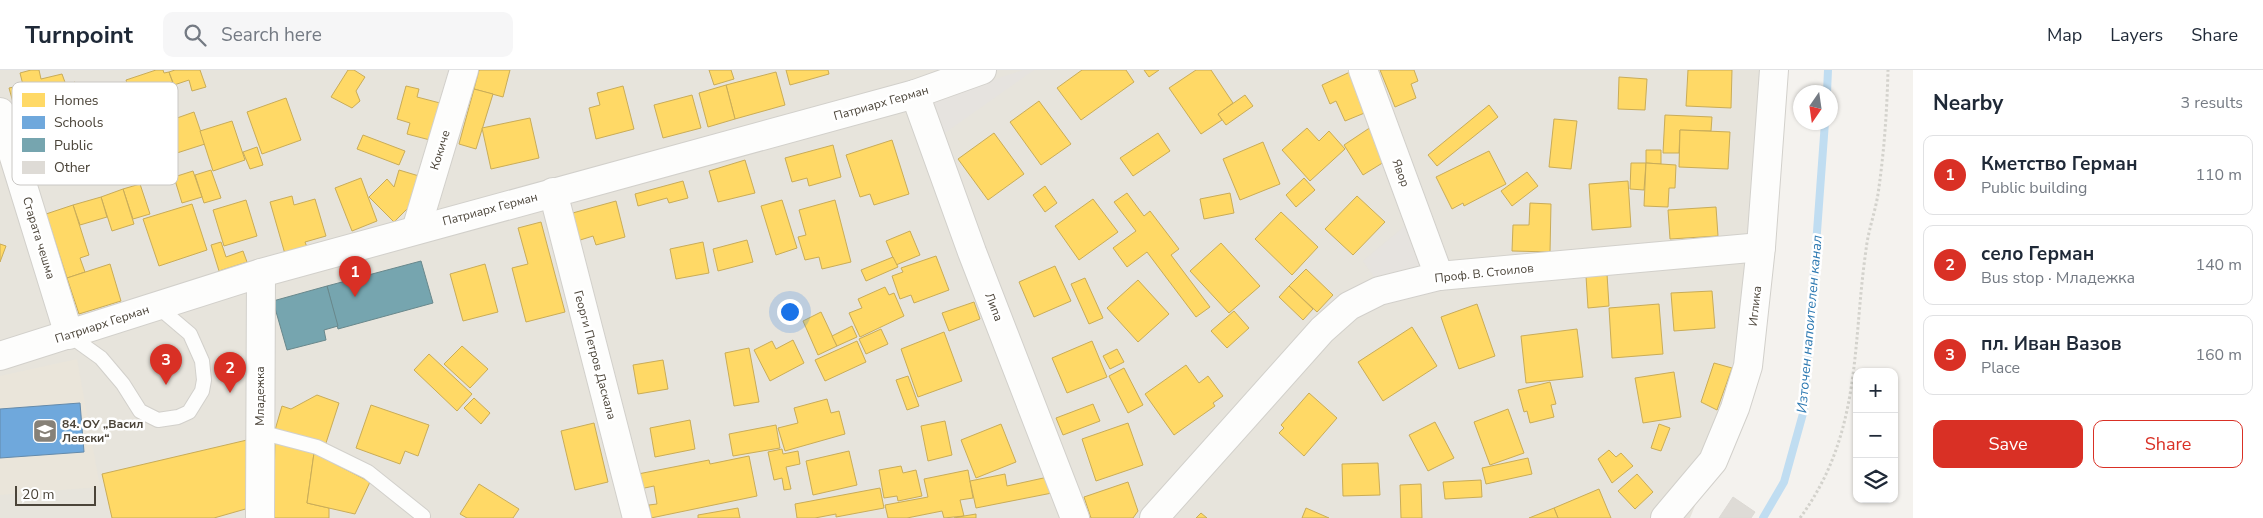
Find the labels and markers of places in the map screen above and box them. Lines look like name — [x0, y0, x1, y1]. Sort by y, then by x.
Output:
pin: 1 — [339, 256, 371, 297]
pin: 3 — [150, 344, 182, 385]
pin: 2 — [214, 352, 246, 393]
place label: 84. ОУ „Васил Левски“ — [62, 416, 144, 446]
school or university icon: 84. ОУ „Васил Левски“ — [32, 418, 58, 444]

